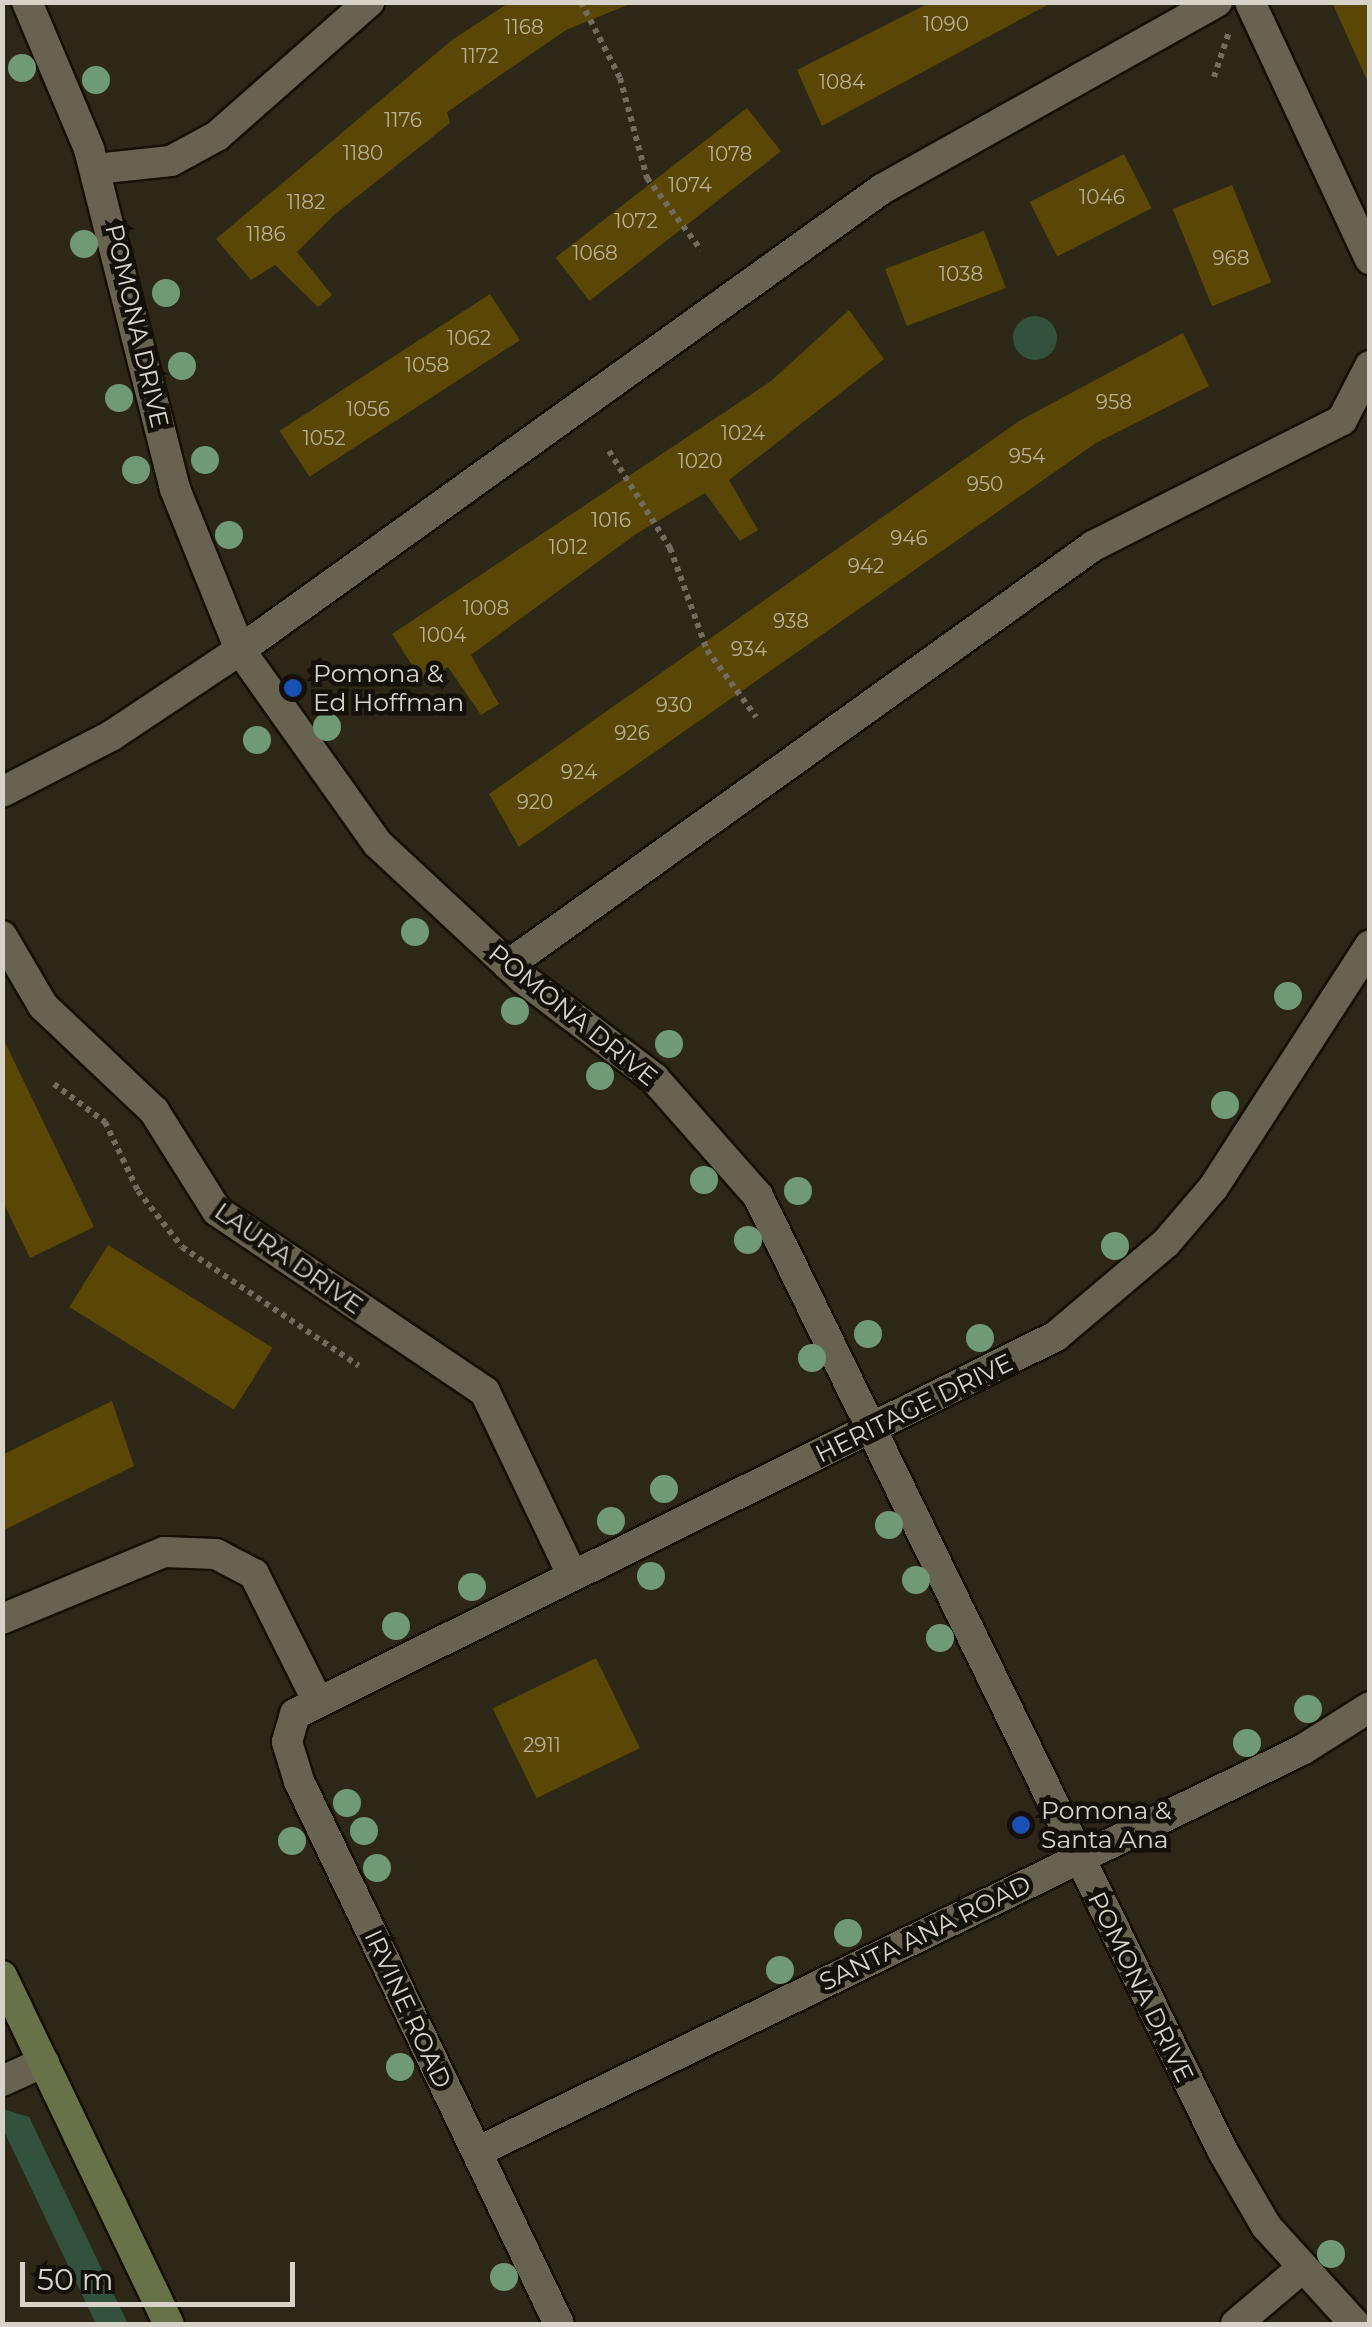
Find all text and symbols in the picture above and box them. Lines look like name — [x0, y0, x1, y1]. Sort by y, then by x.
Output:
house number: 1090 — [923, 12, 969, 36]
house number: 1168 — [504, 15, 544, 39]
house number: 1172 — [461, 44, 499, 68]
house number: 1084 — [819, 70, 865, 94]
house number: 1176 — [384, 108, 422, 132]
house number: 1180 — [343, 141, 383, 165]
house number: 1078 — [708, 142, 752, 166]
house number: 1074 — [668, 173, 712, 197]
house number: 1046 — [1079, 185, 1125, 209]
house number: 1182 — [287, 190, 325, 214]
house number: 1072 — [614, 209, 658, 233]
street label: POMONA DRIVE — [99, 221, 175, 431]
house number: 1186 — [246, 222, 286, 246]
house number: 1068 — [572, 241, 618, 265]
house number: 968 — [1212, 246, 1250, 270]
house number: 1038 — [939, 262, 983, 286]
house number: 1062 — [447, 326, 491, 350]
house number: 1058 — [405, 353, 449, 377]
house number: 958 — [1096, 390, 1132, 414]
house number: 1056 — [346, 397, 390, 421]
house number: 1024 — [721, 421, 765, 445]
house number: 1052 — [302, 426, 346, 450]
house number: 954 — [1009, 444, 1045, 468]
house number: 1020 — [677, 449, 723, 473]
house number: 950 — [967, 472, 1003, 496]
house number: 1016 — [591, 508, 631, 532]
house number: 946 — [890, 526, 928, 550]
house number: 1012 — [548, 535, 588, 559]
house number: 942 — [848, 554, 884, 578]
house number: 1008 — [463, 596, 509, 620]
house number: 938 — [773, 609, 809, 633]
house number: 1004 — [420, 623, 466, 647]
house number: 934 — [731, 637, 767, 661]
place label: Pomona & Ed Hoffman — [313, 659, 464, 718]
marker: Pomona & Ed Hoffman — [282, 677, 304, 699]
house number: 930 — [656, 693, 692, 717]
house number: 926 — [614, 721, 650, 745]
house number: 924 — [561, 760, 597, 784]
house number: 920 — [517, 790, 553, 814]
street label: POMONA DRIVE — [483, 938, 663, 1092]
street label: LAURA DRIVE — [209, 1196, 369, 1320]
street label: HERITAGE DRIVE — [810, 1347, 1018, 1469]
house number: 2911 — [523, 1733, 561, 1757]
place label: Pomona & Santa Ana — [1041, 1796, 1171, 1855]
marker: Pomona & Santa Ana — [1010, 1814, 1032, 1836]
street label: SANTA ANA ROAD — [814, 1869, 1036, 1997]
street label: POMONA DRIVE — [1082, 1887, 1200, 2087]
street label: IRVINE ROAD — [358, 1925, 458, 2093]
scale bar — [25, 2242, 300, 2304]
text: 50 m — [37, 2261, 114, 2298]

